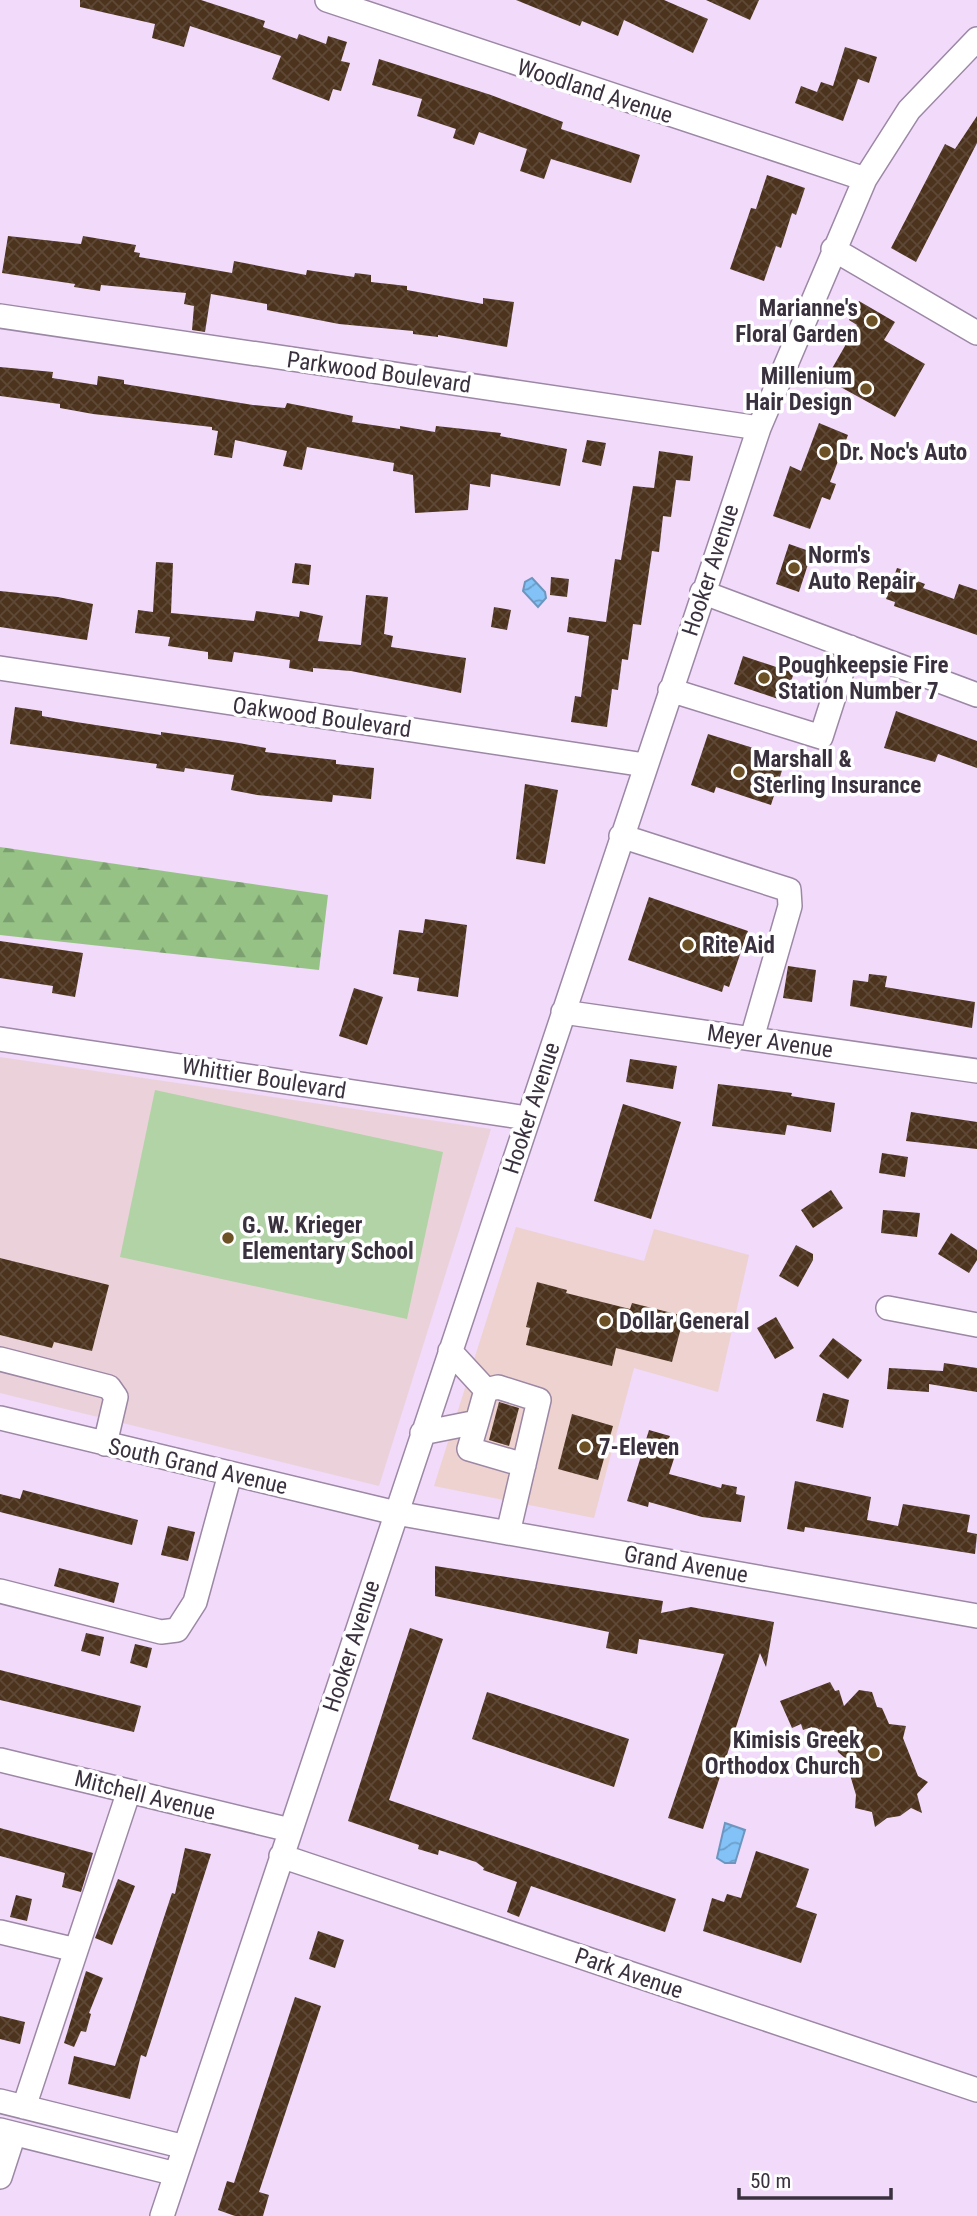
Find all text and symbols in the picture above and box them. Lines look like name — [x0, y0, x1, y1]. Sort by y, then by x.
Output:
street label: Woodland Avenue — [514, 54, 676, 129]
place label: Marianne's Floral Garden — [735, 295, 858, 348]
marker: Marianne's Floral Garden — [864, 313, 880, 329]
street label: Parkwood Boulevard — [285, 346, 473, 399]
place label: Millenium Hair Design — [745, 363, 852, 416]
marker: Millenium Hair Design — [858, 381, 874, 397]
place label: Dr. Noc's Auto — [839, 439, 967, 466]
marker: Dr. Noc's Auto — [817, 444, 833, 460]
street label: Hooker Avenue — [677, 501, 744, 639]
place label: Norm's Auto Repair — [808, 542, 916, 595]
marker: Norm's Auto Repair — [786, 560, 802, 576]
place label: Poughkeepsie Fire Station Number 7 — [778, 652, 948, 705]
marker: Poughkeepsie Fire Station Number 7 — [756, 670, 772, 686]
street label: Oakwood Boulevard — [231, 692, 413, 743]
place label: Marshall & Sterling Insurance — [753, 746, 921, 799]
marker: Marshall & Sterling Insurance — [731, 764, 747, 780]
place label: Rite Aid — [702, 932, 775, 959]
marker: Rite Aid — [680, 937, 696, 953]
street label: Meyer Avenue — [705, 1019, 835, 1064]
street label: Hooker Avenue — [498, 1039, 565, 1177]
street label: Whittier Boulevard — [180, 1052, 348, 1105]
place label: G. W. Krieger Elementary School — [242, 1212, 414, 1265]
marker: G. W. Krieger Elementary School — [220, 1230, 236, 1246]
place label: Dollar General — [619, 1308, 749, 1335]
marker: Dollar General — [597, 1313, 613, 1329]
street label: South Grand Avenue — [106, 1433, 290, 1500]
place label: 7-Eleven — [599, 1434, 679, 1461]
marker: 7-Eleven — [577, 1439, 593, 1455]
street label: Grand Avenue — [622, 1540, 750, 1589]
street label: Hooker Avenue — [318, 1577, 385, 1715]
place label: Kimisis Greek Orthodox Church — [705, 1727, 861, 1780]
marker: Kimisis Greek Orthodox Church — [866, 1745, 882, 1761]
street label: Mitchell Avenue — [72, 1765, 218, 1826]
street label: Park Avenue — [571, 1942, 686, 2005]
scale bar — [739, 2156, 891, 2200]
text: 50 m — [750, 2169, 791, 2193]

